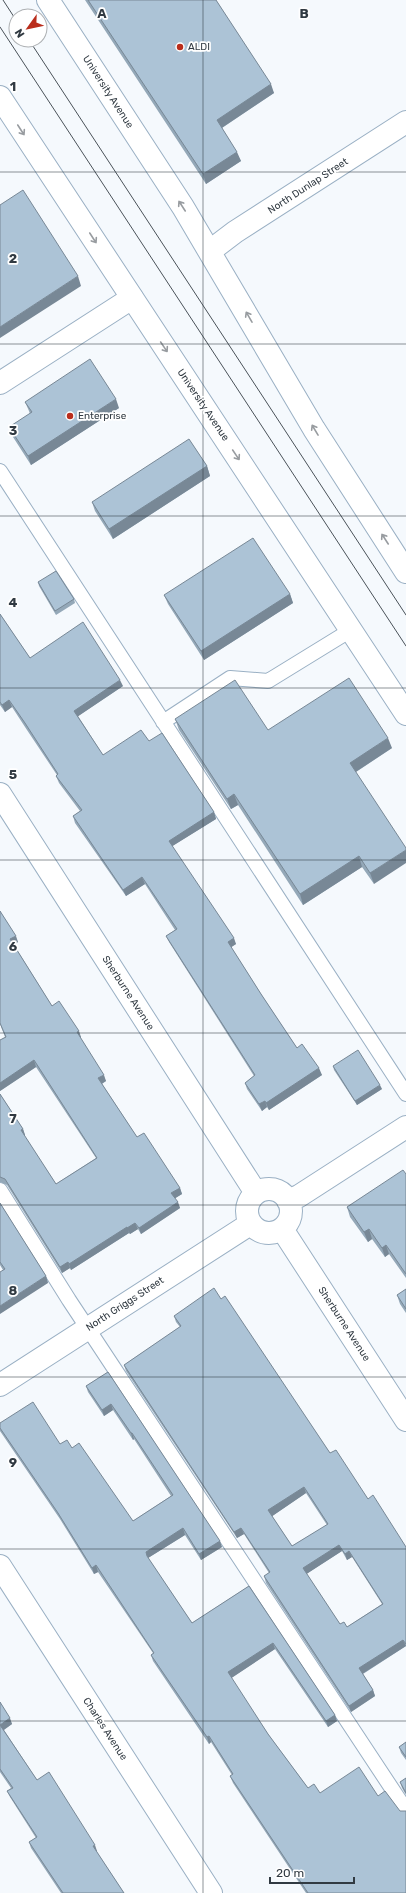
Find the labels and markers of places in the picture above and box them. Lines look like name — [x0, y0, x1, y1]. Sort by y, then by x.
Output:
place label: ALDI — [188, 41, 210, 53]
marker: ALDI — [175, 42, 185, 52]
place label: Enterprise — [78, 410, 127, 422]
marker: Enterprise — [65, 411, 75, 421]

